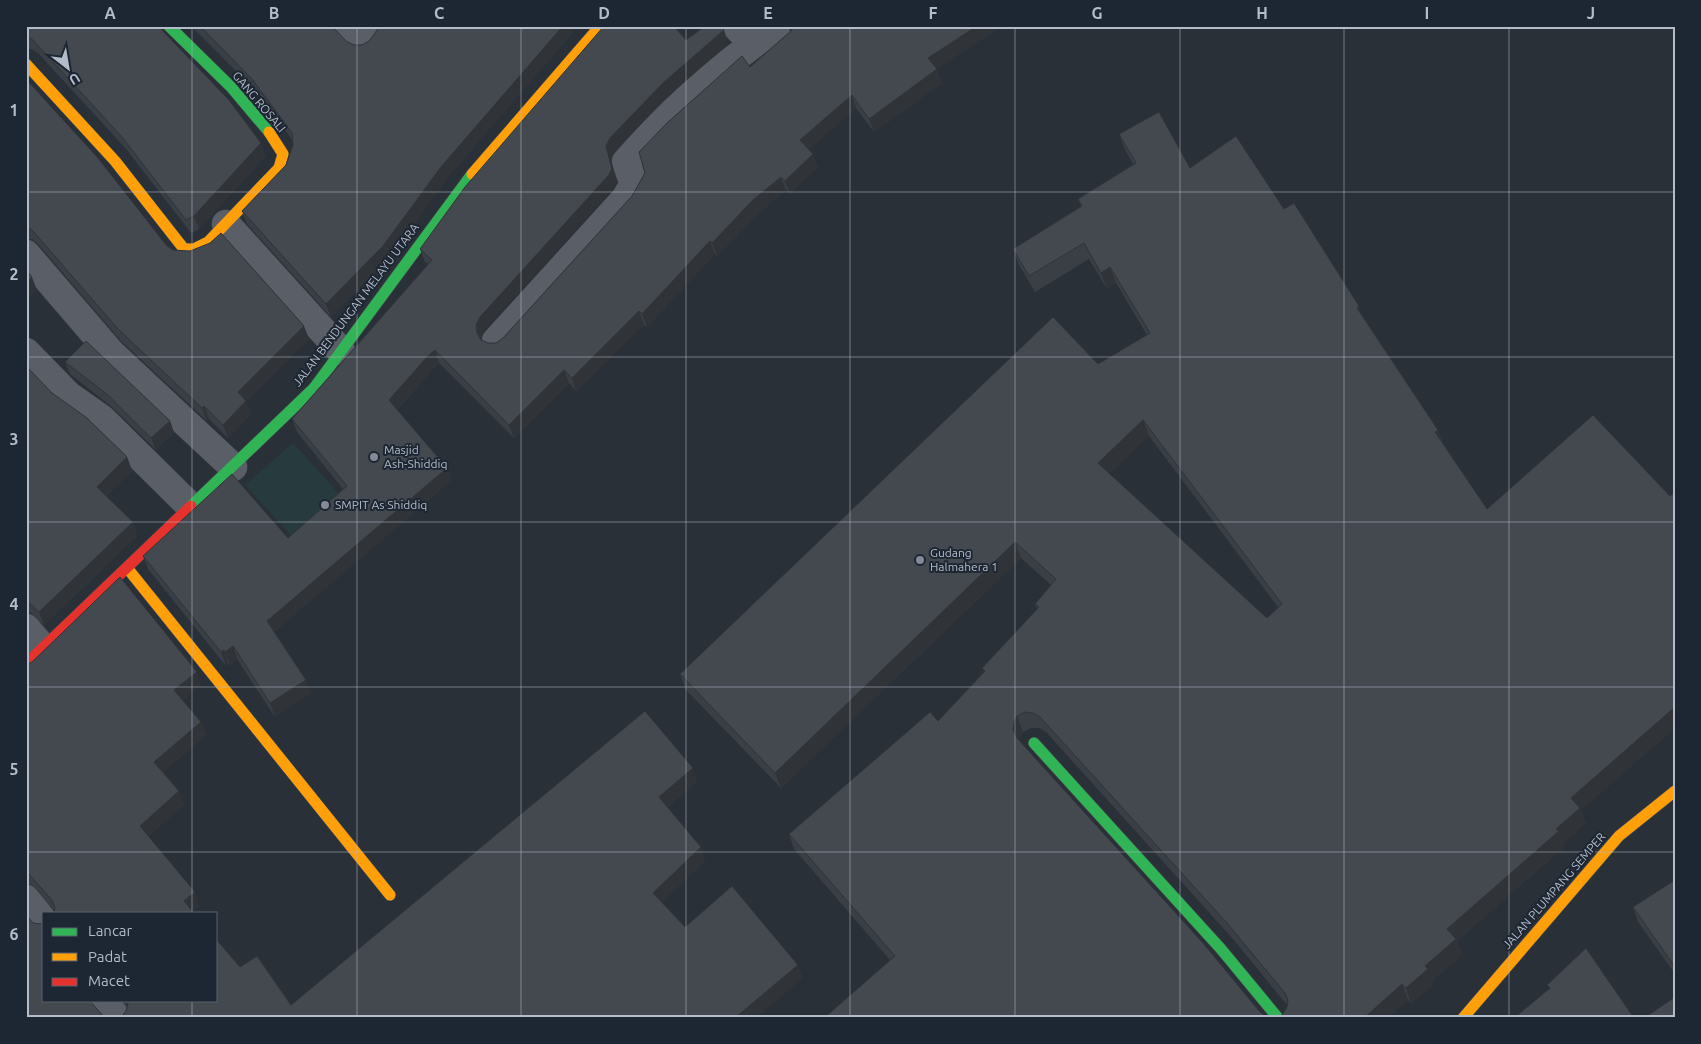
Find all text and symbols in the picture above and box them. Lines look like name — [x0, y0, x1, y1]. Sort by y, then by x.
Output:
text: A — [104, 4, 116, 22]
text: B — [269, 4, 279, 22]
text: C — [434, 4, 444, 22]
text: D — [598, 4, 610, 22]
text: E — [763, 4, 773, 22]
text: F — [929, 4, 938, 22]
text: G — [1091, 4, 1103, 22]
text: H — [1256, 4, 1268, 22]
text: I — [1425, 4, 1429, 22]
text: J — [1587, 4, 1595, 22]
north arrow — [42, 42, 92, 92]
street label: GANG ROSALI — [230, 69, 288, 135]
text: U — [66, 70, 83, 89]
text: 1 — [9, 101, 19, 119]
street label: JALAN BENDUNGAN MELAYU UTARA — [290, 221, 421, 389]
text: 2 — [9, 265, 19, 283]
text: 3 — [9, 430, 19, 448]
place label: Masjid Ash-Shiddiq — [384, 443, 448, 470]
marker: Masjid Ash-Shiddiq — [368, 451, 380, 463]
place label: SMPIT As Shiddiq — [335, 498, 427, 511]
marker: SMPIT As Shiddiq — [319, 499, 331, 511]
place label: Gudang Halmahera 1 — [930, 546, 998, 573]
marker: Gudang Halmahera 1 — [914, 554, 926, 566]
text: 4 — [9, 595, 19, 613]
text: 5 — [9, 760, 19, 778]
street label: JALAN PLUMPANG SEMPER — [1500, 830, 1608, 951]
legend — [42, 912, 218, 1002]
text: Lancar — [88, 922, 133, 939]
text: 6 — [9, 925, 19, 943]
text: Padat — [88, 948, 127, 965]
text: Macet — [88, 972, 130, 989]

